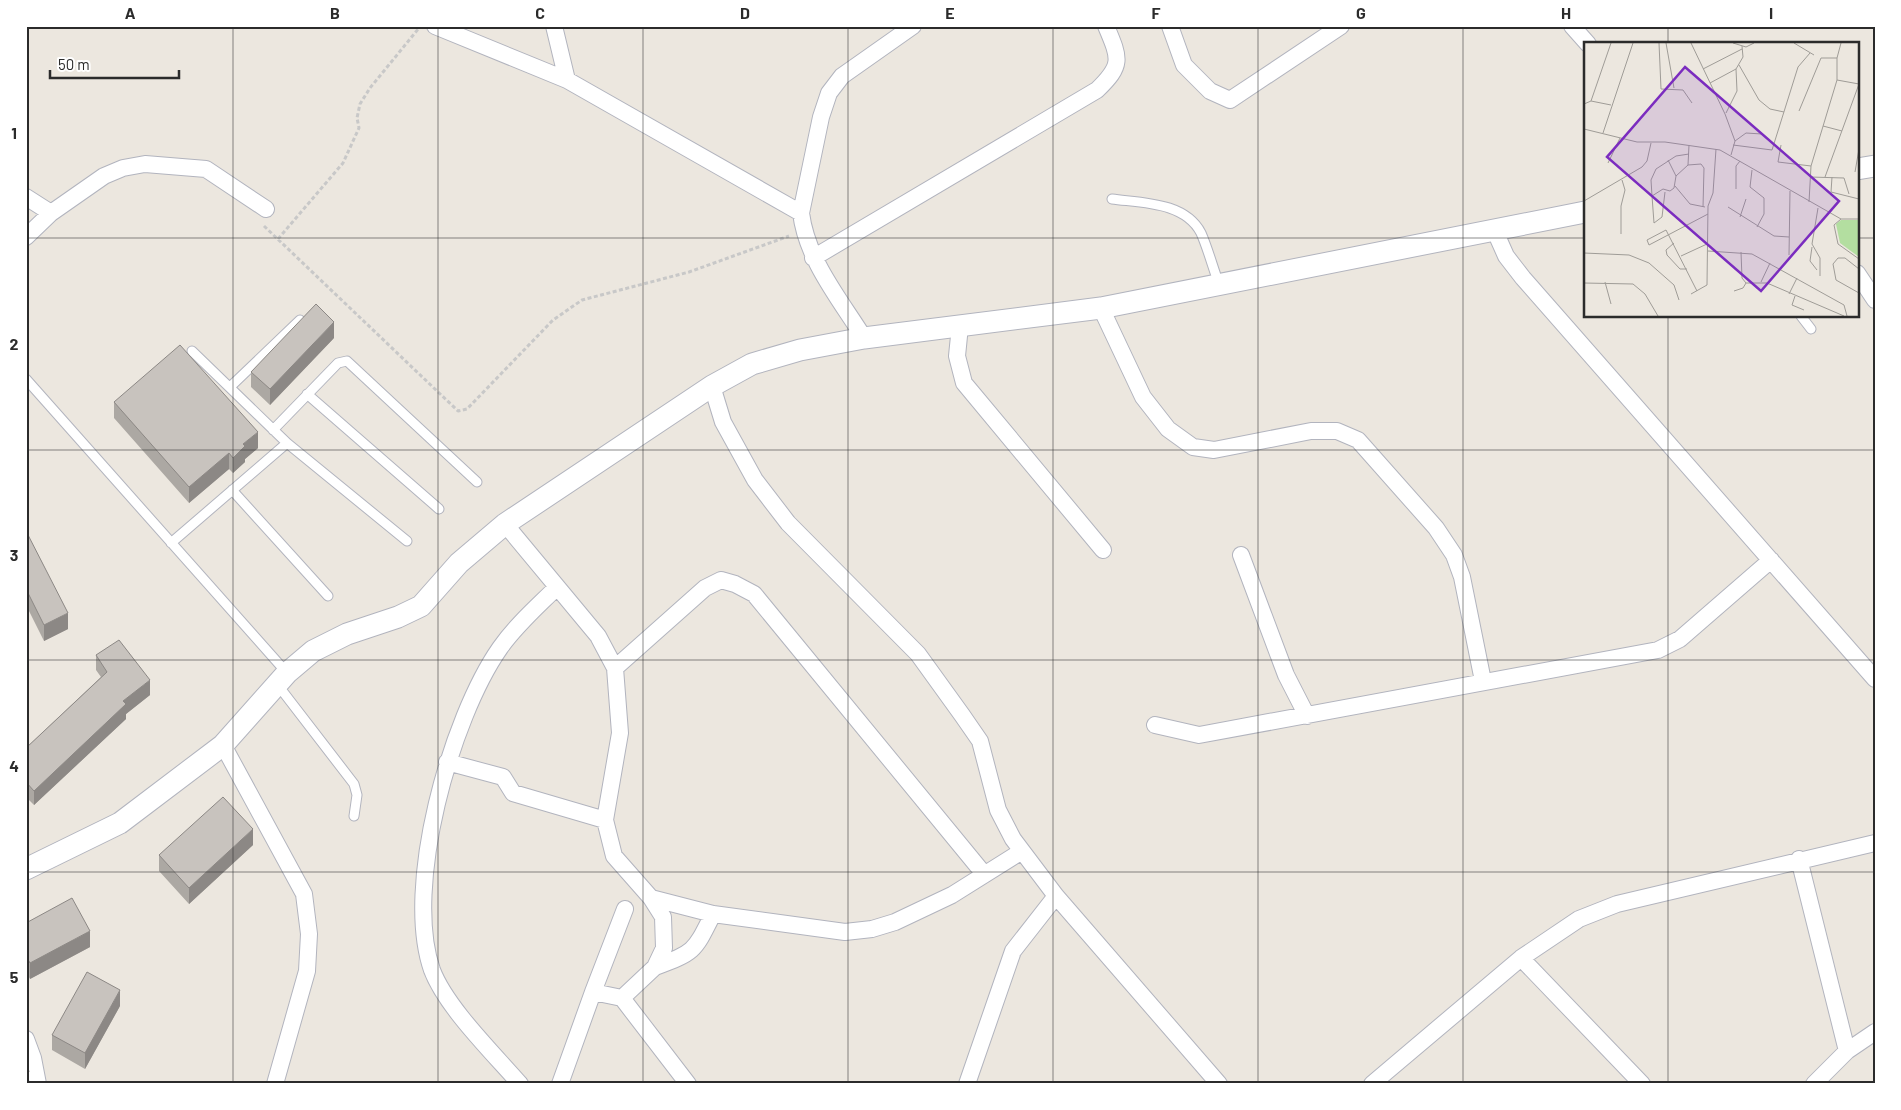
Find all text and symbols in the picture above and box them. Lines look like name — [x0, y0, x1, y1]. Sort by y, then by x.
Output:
text: A — [125, 3, 136, 22]
text: B — [330, 3, 340, 22]
text: C — [535, 3, 545, 22]
text: D — [740, 3, 750, 22]
text: E — [945, 3, 955, 22]
text: F — [1152, 3, 1161, 22]
text: G — [1356, 3, 1366, 22]
text: H — [1561, 3, 1571, 22]
text: I — [1769, 3, 1773, 22]
inset map — [1584, 42, 1858, 318]
scale bar — [50, 48, 179, 80]
text: 50 m — [58, 55, 90, 73]
text: 1 — [11, 123, 17, 142]
text: 2 — [10, 334, 19, 353]
text: 3 — [10, 545, 18, 564]
text: 4 — [9, 756, 19, 775]
text: 5 — [10, 967, 19, 986]

